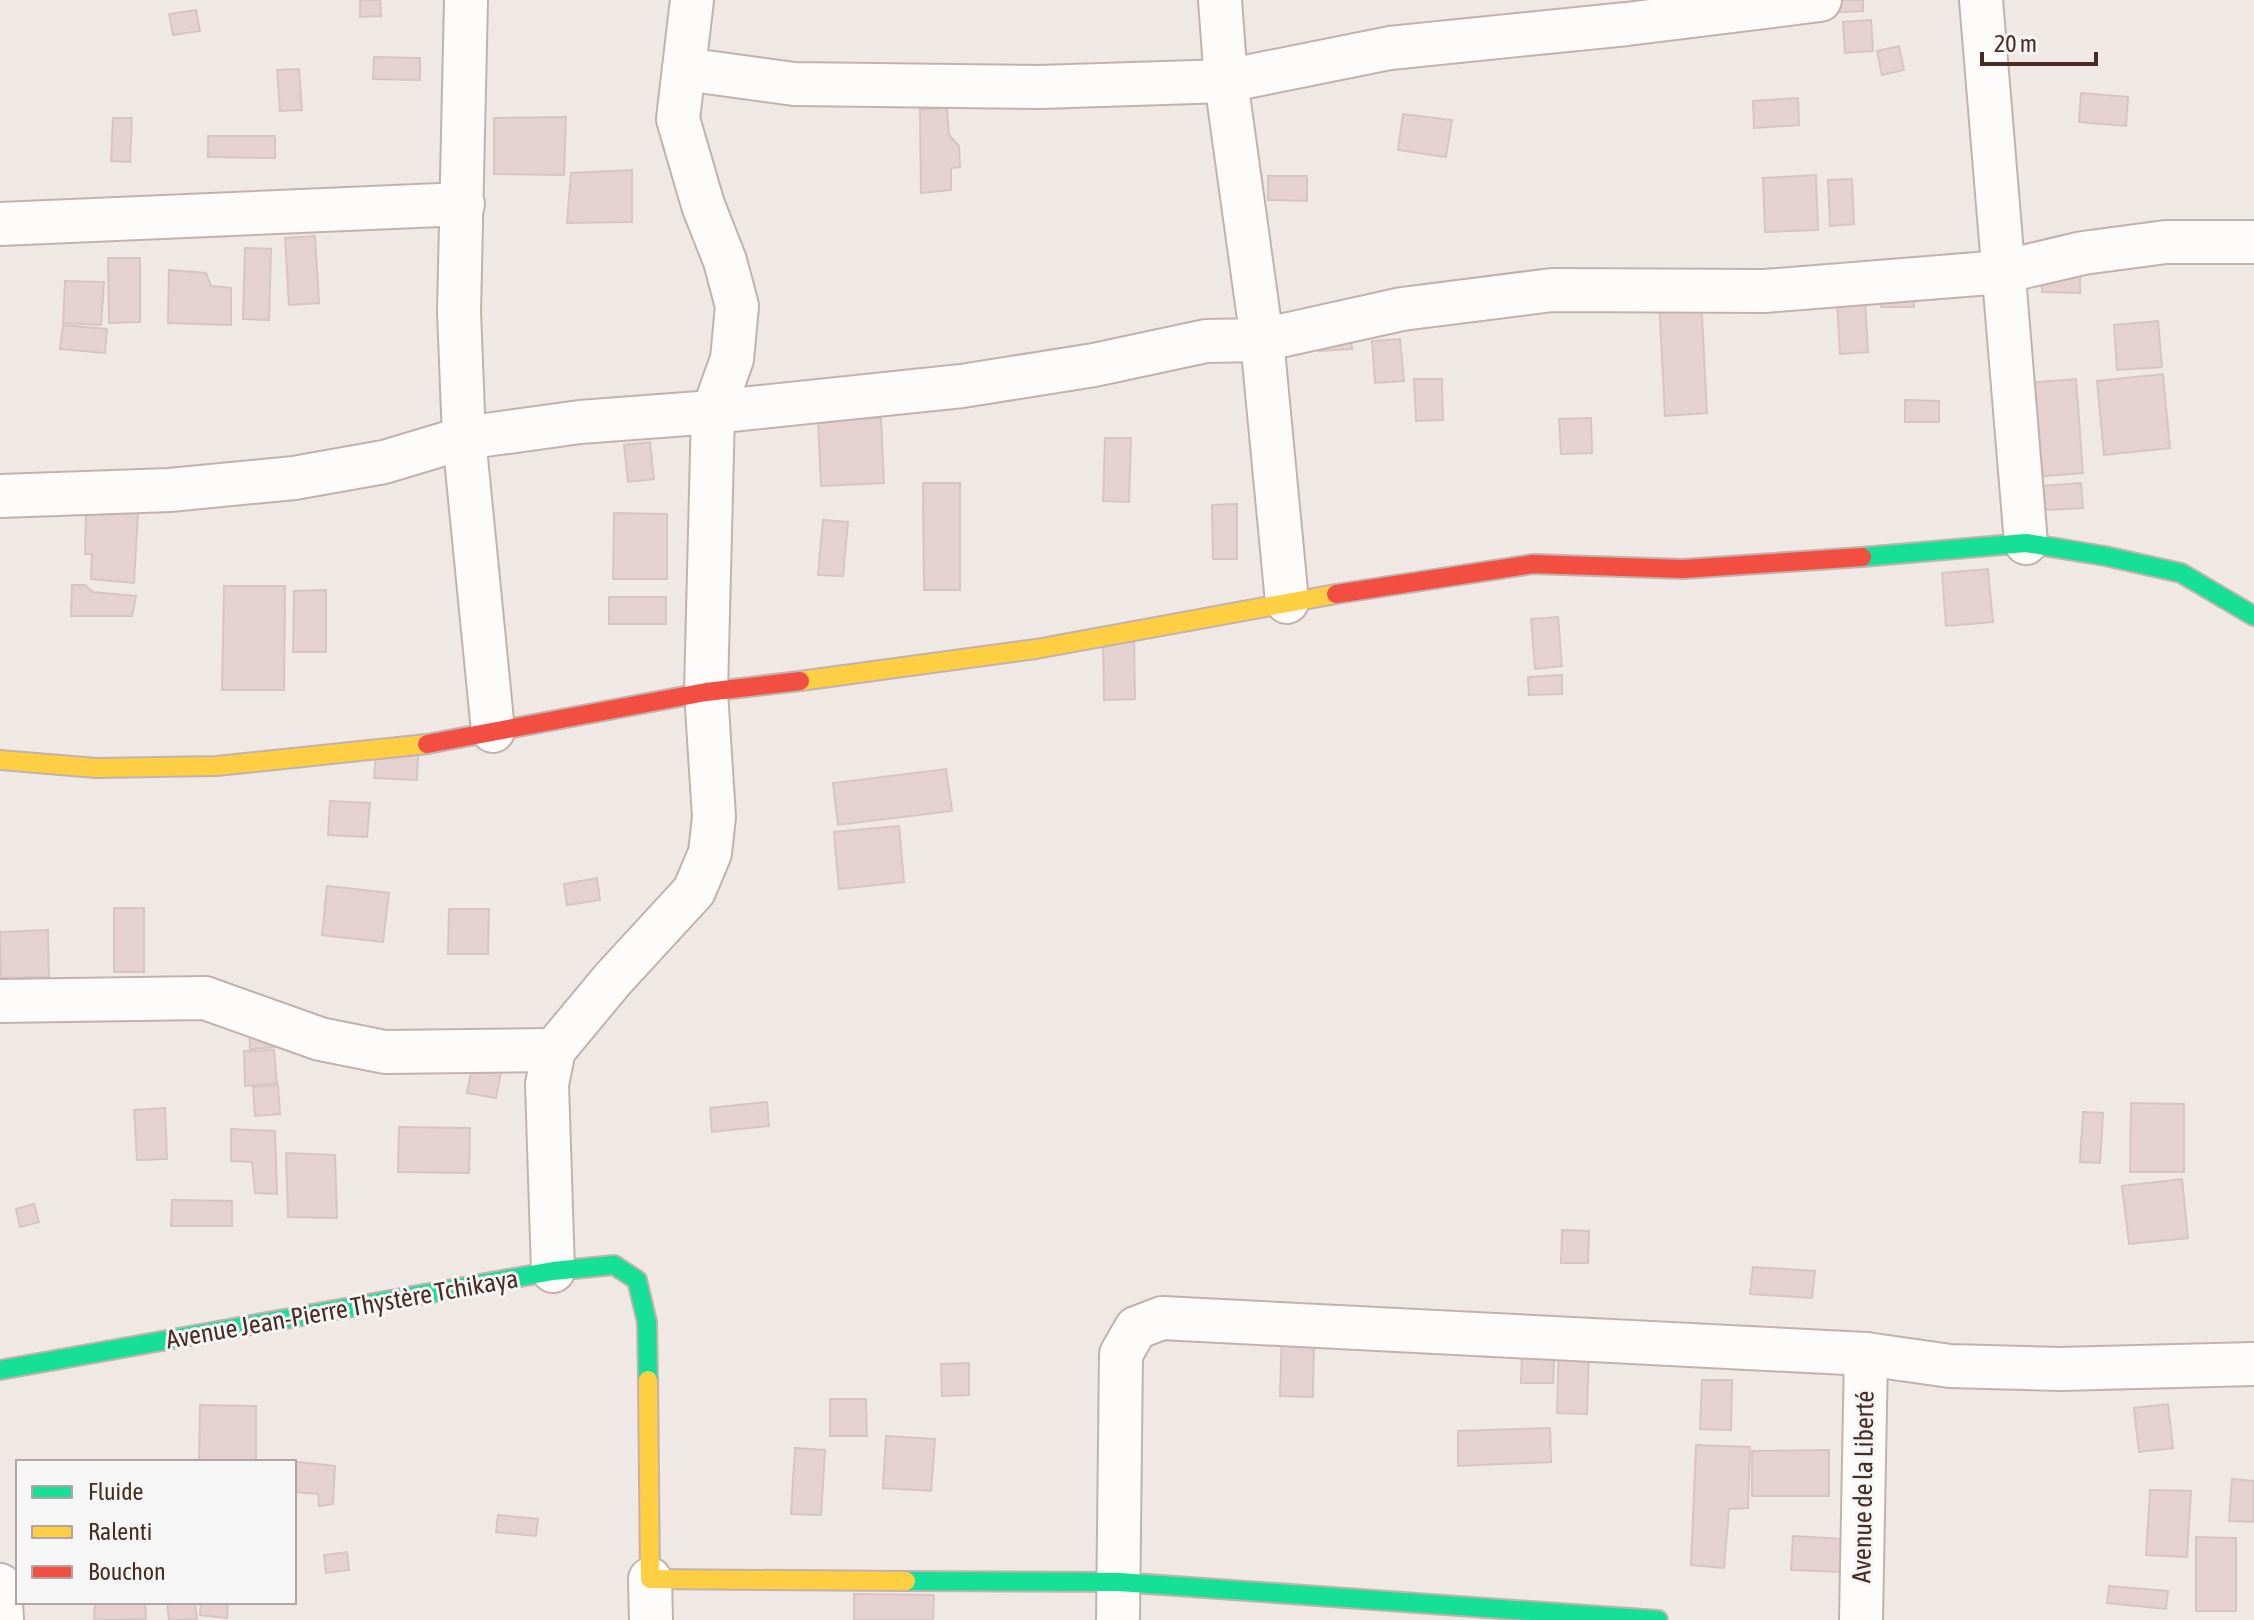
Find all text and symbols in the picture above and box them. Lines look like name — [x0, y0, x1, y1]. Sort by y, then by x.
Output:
scale bar — [1982, 16, 2096, 66]
text: 20 m — [1994, 30, 2037, 57]
street label: Avenue Jean-Pierre Thystère Tchikaya — [164, 1263, 520, 1355]
street label: Avenue de la Liberté — [1846, 1391, 1880, 1583]
legend — [16, 1460, 296, 1604]
text: Fluide — [88, 1478, 143, 1505]
text: Ralenti — [88, 1518, 152, 1545]
text: Bouchon — [88, 1558, 166, 1585]

